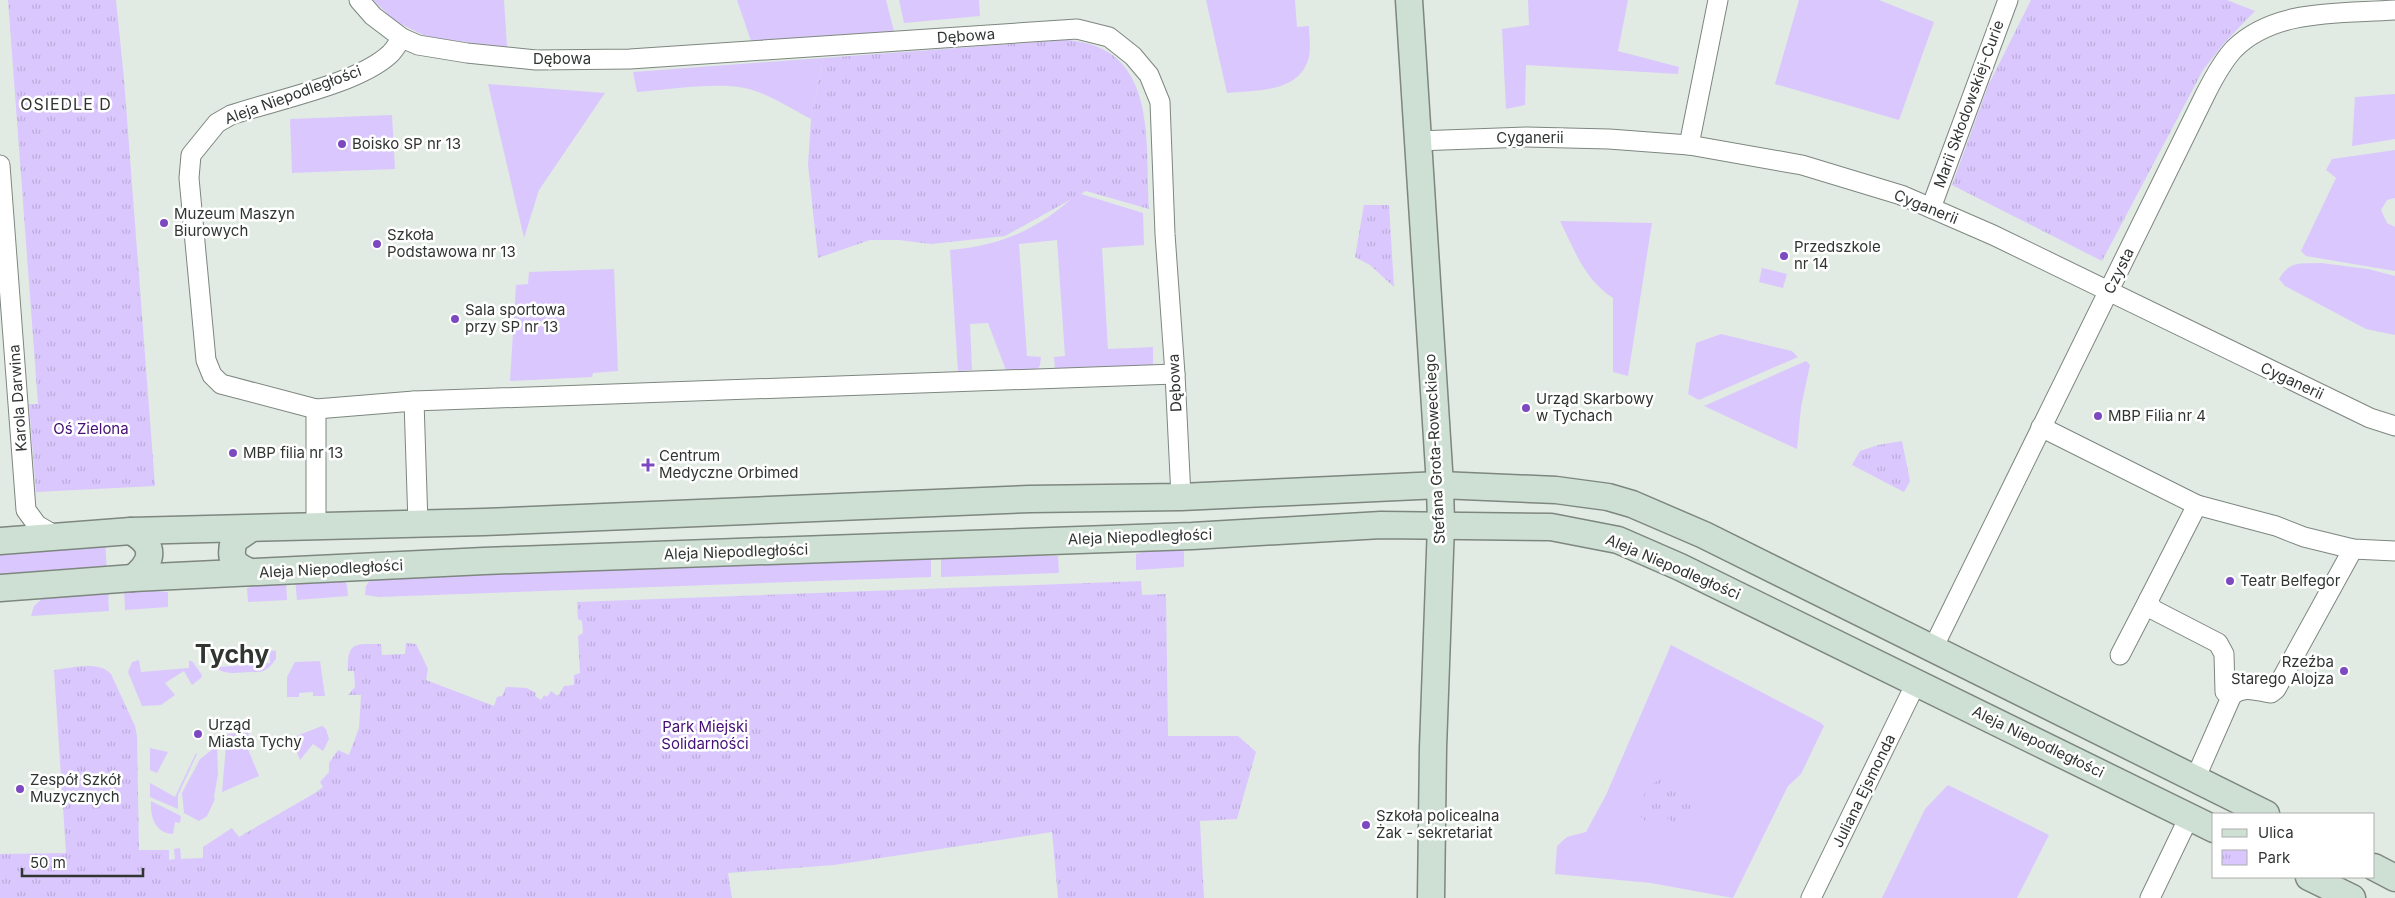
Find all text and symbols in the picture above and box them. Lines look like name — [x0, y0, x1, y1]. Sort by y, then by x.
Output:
street label: Marii Skłodowskiej-Curie — [1929, 17, 2008, 190]
street label: Dębowa — [936, 24, 996, 47]
street label: Dębowa — [533, 49, 591, 68]
street label: Aleja Niepodległości — [222, 61, 364, 128]
district label: OSIEDLE D — [20, 94, 112, 114]
street label: Cyganerii — [1496, 128, 1564, 147]
place label: Boisko SP nr 13 — [352, 134, 461, 153]
marker: Boisko SP nr 13 — [336, 138, 348, 150]
street label: Cyganerii — [1891, 185, 1961, 228]
place label: Muzeum Maszyn Biurowych — [174, 204, 295, 240]
marker: Muzeum Maszyn Biurowych — [158, 217, 170, 229]
place label: Szkoła Podstawowa nr 13 — [387, 225, 516, 261]
place label: Przedszkole nr 14 — [1794, 237, 1881, 273]
marker: Szkoła Podstawowa nr 13 — [371, 238, 383, 250]
street label: Czysta — [2099, 245, 2138, 297]
marker: Przedszkole nr 14 — [1778, 250, 1790, 262]
place label: Sala sportowa przy SP nr 13 — [465, 300, 565, 336]
marker: Sala sportowa przy SP nr 13 — [449, 313, 461, 325]
street label: Karola Darwina — [4, 344, 31, 452]
street label: Dębowa — [1163, 353, 1186, 413]
street label: Stefana Grota-Roweckiego — [1420, 353, 1449, 545]
street label: Cyganerii — [2258, 358, 2327, 403]
place label: Urząd Skarbowy w Tychach — [1536, 389, 1654, 425]
marker: Urząd Skarbowy w Tychach — [1520, 402, 1532, 414]
place label: MBP Filia nr 4 — [2108, 406, 2206, 425]
marker: MBP Filia nr 4 — [2092, 410, 2104, 422]
park label: Oś Zielona — [53, 419, 129, 438]
place label: MBP filia nr 13 — [243, 443, 343, 462]
place label: Centrum Medyczne Orbimed — [659, 446, 798, 482]
marker: MBP filia nr 13 — [227, 447, 239, 459]
marker: Centrum Medyczne Orbimed — [641, 458, 655, 472]
street label: Aleja Niepodległości — [1068, 524, 1212, 549]
street label: Aleja Niepodległości — [1603, 530, 1743, 603]
street label: Aleja Niepodległości — [664, 539, 808, 564]
street label: Aleja Niepodległości — [258, 555, 404, 582]
place label: Teatr Belfegor — [2240, 571, 2341, 590]
marker: Teatr Belfegor — [2224, 575, 2236, 587]
district label: Tychy — [195, 639, 269, 669]
place label: Rzeźba Starego Alojza — [2231, 652, 2334, 688]
marker: Rzeźba Starego Alojza — [2338, 665, 2350, 677]
street label: Aleja Niepodległości — [1969, 701, 2107, 782]
place label: Urząd Miasta Tychy — [208, 715, 302, 751]
park label: Park Miejski Solidarności — [661, 717, 749, 753]
marker: Urząd Miasta Tychy — [192, 728, 204, 740]
street label: Juliana Ejsmonda — [1828, 731, 1899, 851]
place label: Zespół Szkół Muzycznych — [30, 770, 121, 806]
marker: Zespół Szkół Muzycznych — [14, 783, 26, 795]
place label: Szkoła policealna Żak - sekretariat — [1376, 806, 1499, 842]
legend — [2212, 813, 2375, 878]
marker: Szkoła policealna Żak - sekretariat — [1360, 819, 1372, 831]
text: Ulica — [2258, 823, 2294, 842]
scale bar — [22, 846, 144, 878]
text: Park — [2258, 848, 2291, 867]
text: 50 m — [30, 853, 66, 872]

